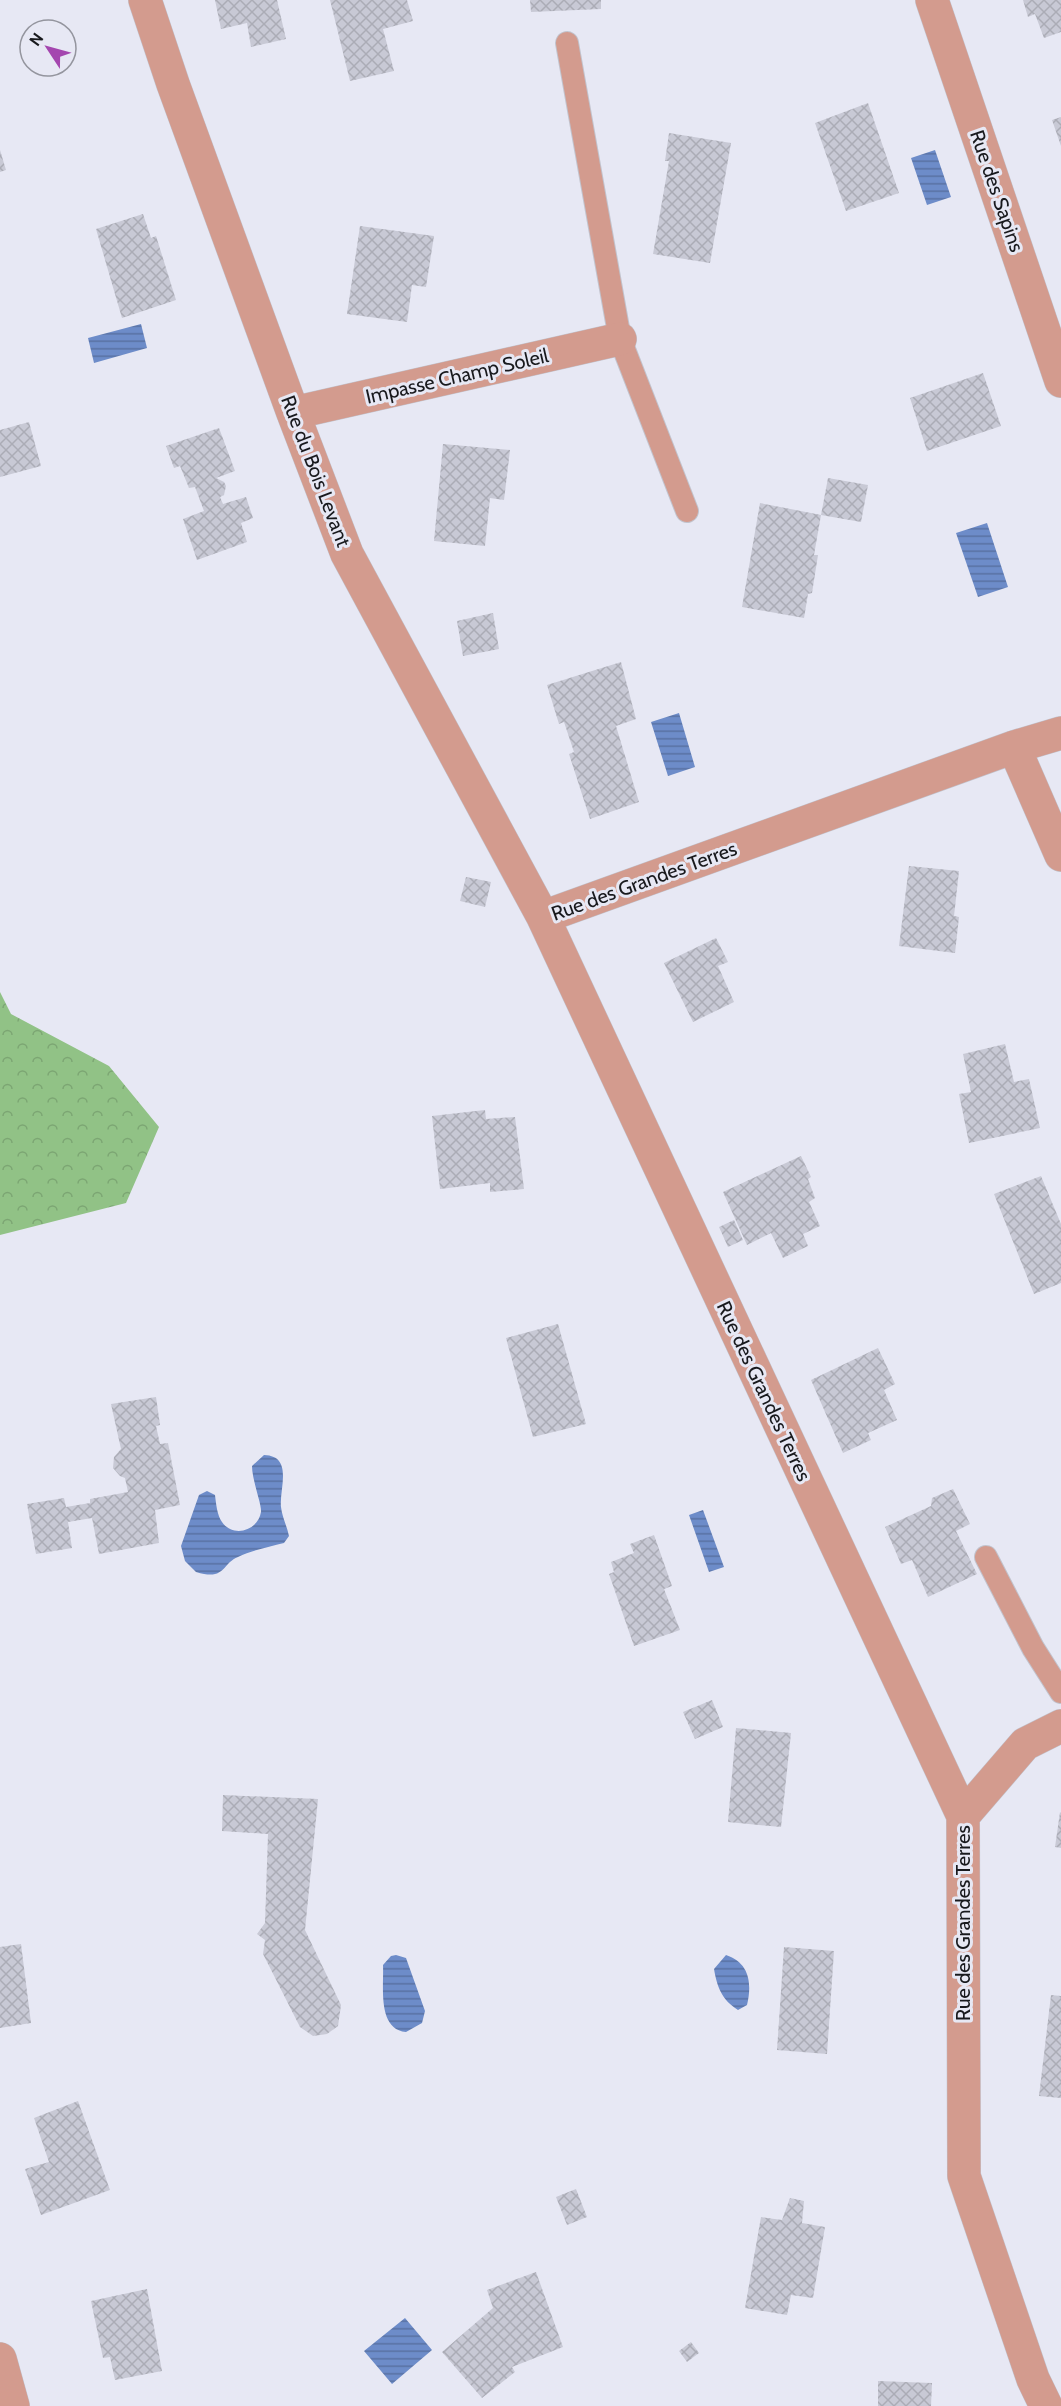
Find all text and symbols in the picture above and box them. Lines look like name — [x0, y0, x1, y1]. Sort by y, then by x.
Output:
north arrow — [18, 18, 78, 78]
text: N — [25, 29, 47, 50]
street label: Rue des Sapins — [965, 127, 1029, 255]
street label: Impasse Champ Soleil — [363, 343, 551, 409]
street label: Rue du Bois Levant — [276, 392, 356, 550]
street label: Rue des Grandes Terres — [548, 836, 740, 926]
street label: Rue des Grandes Terres — [712, 1297, 816, 1485]
street label: Rue des Grandes Terres — [951, 1825, 975, 2021]

